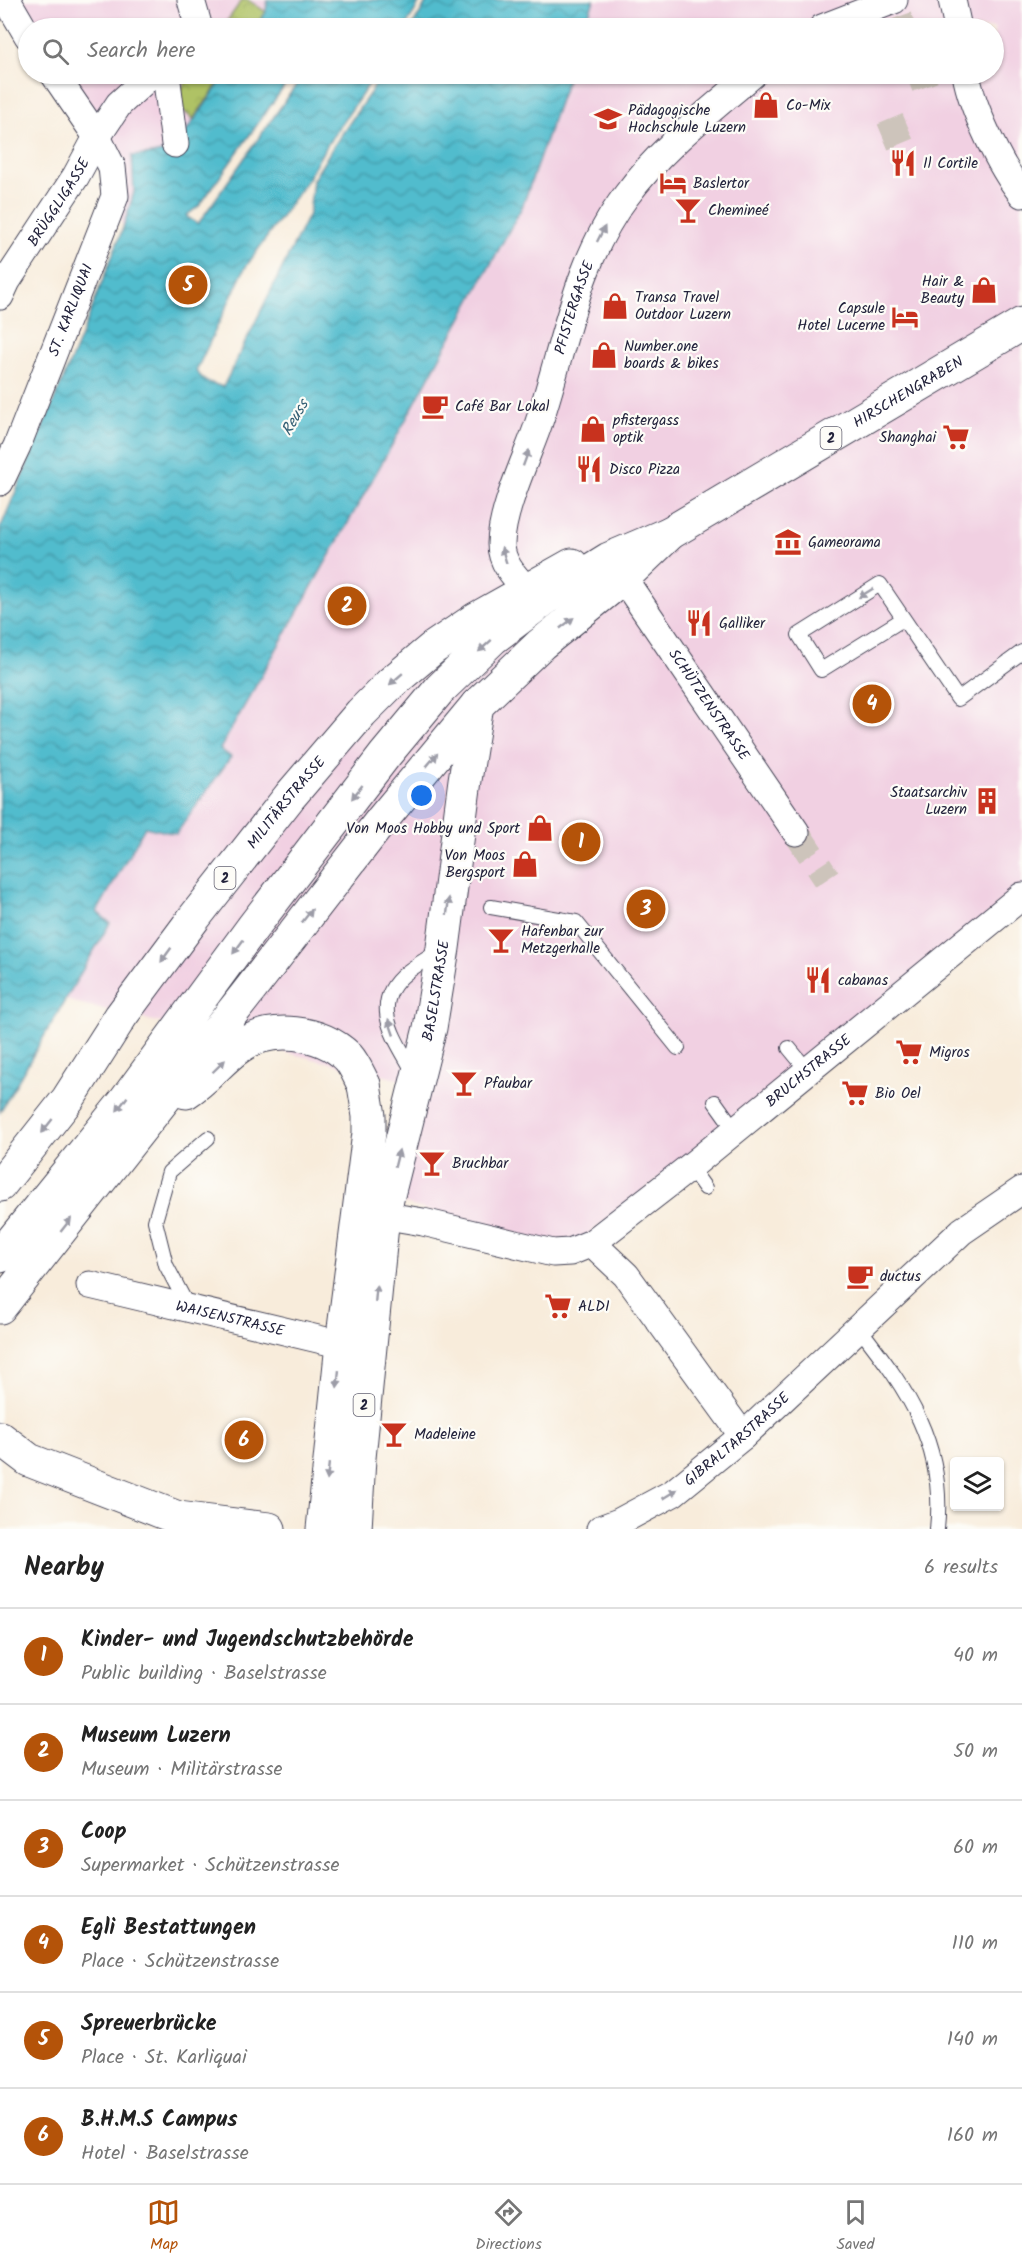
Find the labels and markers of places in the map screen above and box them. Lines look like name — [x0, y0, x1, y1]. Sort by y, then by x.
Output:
shop icon: Co-Mix — [751, 90, 781, 120]
place label: Co-Mix — [786, 94, 831, 118]
place label: Pädagogische Hochschule Luzern — [628, 99, 746, 140]
school or university icon: Pädagogische Hochschule Luzern — [593, 104, 623, 134]
restaurant icon: Il Cortile — [888, 148, 918, 178]
place label: Il Cortile — [923, 152, 978, 176]
hotel icon: Baslertor — [658, 168, 688, 198]
place label: Baslertor — [693, 172, 750, 196]
bar icon: Chemineé — [673, 195, 703, 225]
place label: Chemineé — [708, 199, 770, 223]
pin: 5 — [168, 262, 207, 308]
place label: Hair & Beauty — [921, 270, 965, 311]
shop icon: Hair & Beauty — [969, 275, 999, 305]
place label: Transa Travel Outdoor Luzern — [635, 286, 731, 327]
shop icon: Transa Travel Outdoor Luzern — [600, 291, 630, 321]
place label: Capsule Hotel Lucerne — [797, 297, 885, 338]
hotel icon: Capsule Hotel Lucerne — [890, 302, 920, 332]
place label: Number.one boards & bikes — [624, 335, 719, 376]
shop icon: Number.one boards & bikes — [589, 340, 619, 370]
cafe icon: Café Bar Lokal — [420, 391, 450, 421]
place label: Café Bar Lokal — [455, 395, 550, 419]
place label: pfistergass optik — [612, 409, 680, 450]
shop icon: pfistergass optik — [578, 414, 608, 444]
supermarket icon: Shanghai — [941, 422, 971, 452]
place label: Shanghai — [879, 426, 937, 450]
restaurant icon: Disco Pizza — [574, 454, 604, 484]
place label: Disco Pizza — [609, 458, 680, 482]
museum icon: Gameorama — [773, 527, 803, 557]
place label: Gameorama — [808, 531, 881, 555]
pin: 2 — [328, 584, 366, 628]
restaurant icon: Galliker — [684, 608, 714, 638]
place label: Galliker — [719, 612, 766, 636]
pin: 4 — [852, 682, 892, 726]
place label: Staatsarchiv Luzern — [890, 781, 968, 822]
building icon: Staatsarchiv Luzern — [972, 786, 1002, 816]
shop icon: Von Moos Hobby und Sport — [525, 813, 555, 843]
place label: Von Moos Hobby und Sport — [346, 817, 520, 841]
pin: 1 — [562, 820, 600, 864]
place label: Von Moos Bergsport — [444, 844, 506, 885]
shop icon: Von Moos Bergsport — [510, 849, 540, 879]
pin: 3 — [626, 886, 666, 932]
place label: Hafenbar zur Metzgerhalle — [521, 920, 604, 961]
bar icon: Hafenbar zur Metzgerhalle — [486, 925, 516, 955]
restaurant icon: cabanas — [803, 965, 833, 995]
place label: cabanas — [838, 969, 889, 993]
supermarket icon: Migros — [894, 1037, 924, 1067]
place label: Migros — [929, 1041, 970, 1065]
bar icon: Pfaubar — [449, 1068, 479, 1098]
place label: Pfaubar — [484, 1072, 533, 1096]
supermarket icon: Bio Oel — [840, 1078, 870, 1108]
place label: Bio Oel — [875, 1082, 921, 1106]
bar icon: Bruchbar — [417, 1148, 447, 1178]
place label: Bruchbar — [452, 1152, 509, 1176]
cafe icon: ductus — [845, 1261, 875, 1291]
place label: ductus — [880, 1265, 921, 1289]
supermarket icon: ALDI — [543, 1291, 573, 1321]
place label: ALDI — [578, 1295, 610, 1319]
pin: 6 — [224, 1418, 264, 1462]
bar icon: Madeleine — [379, 1419, 409, 1449]
place label: Madeleine — [414, 1423, 476, 1447]

